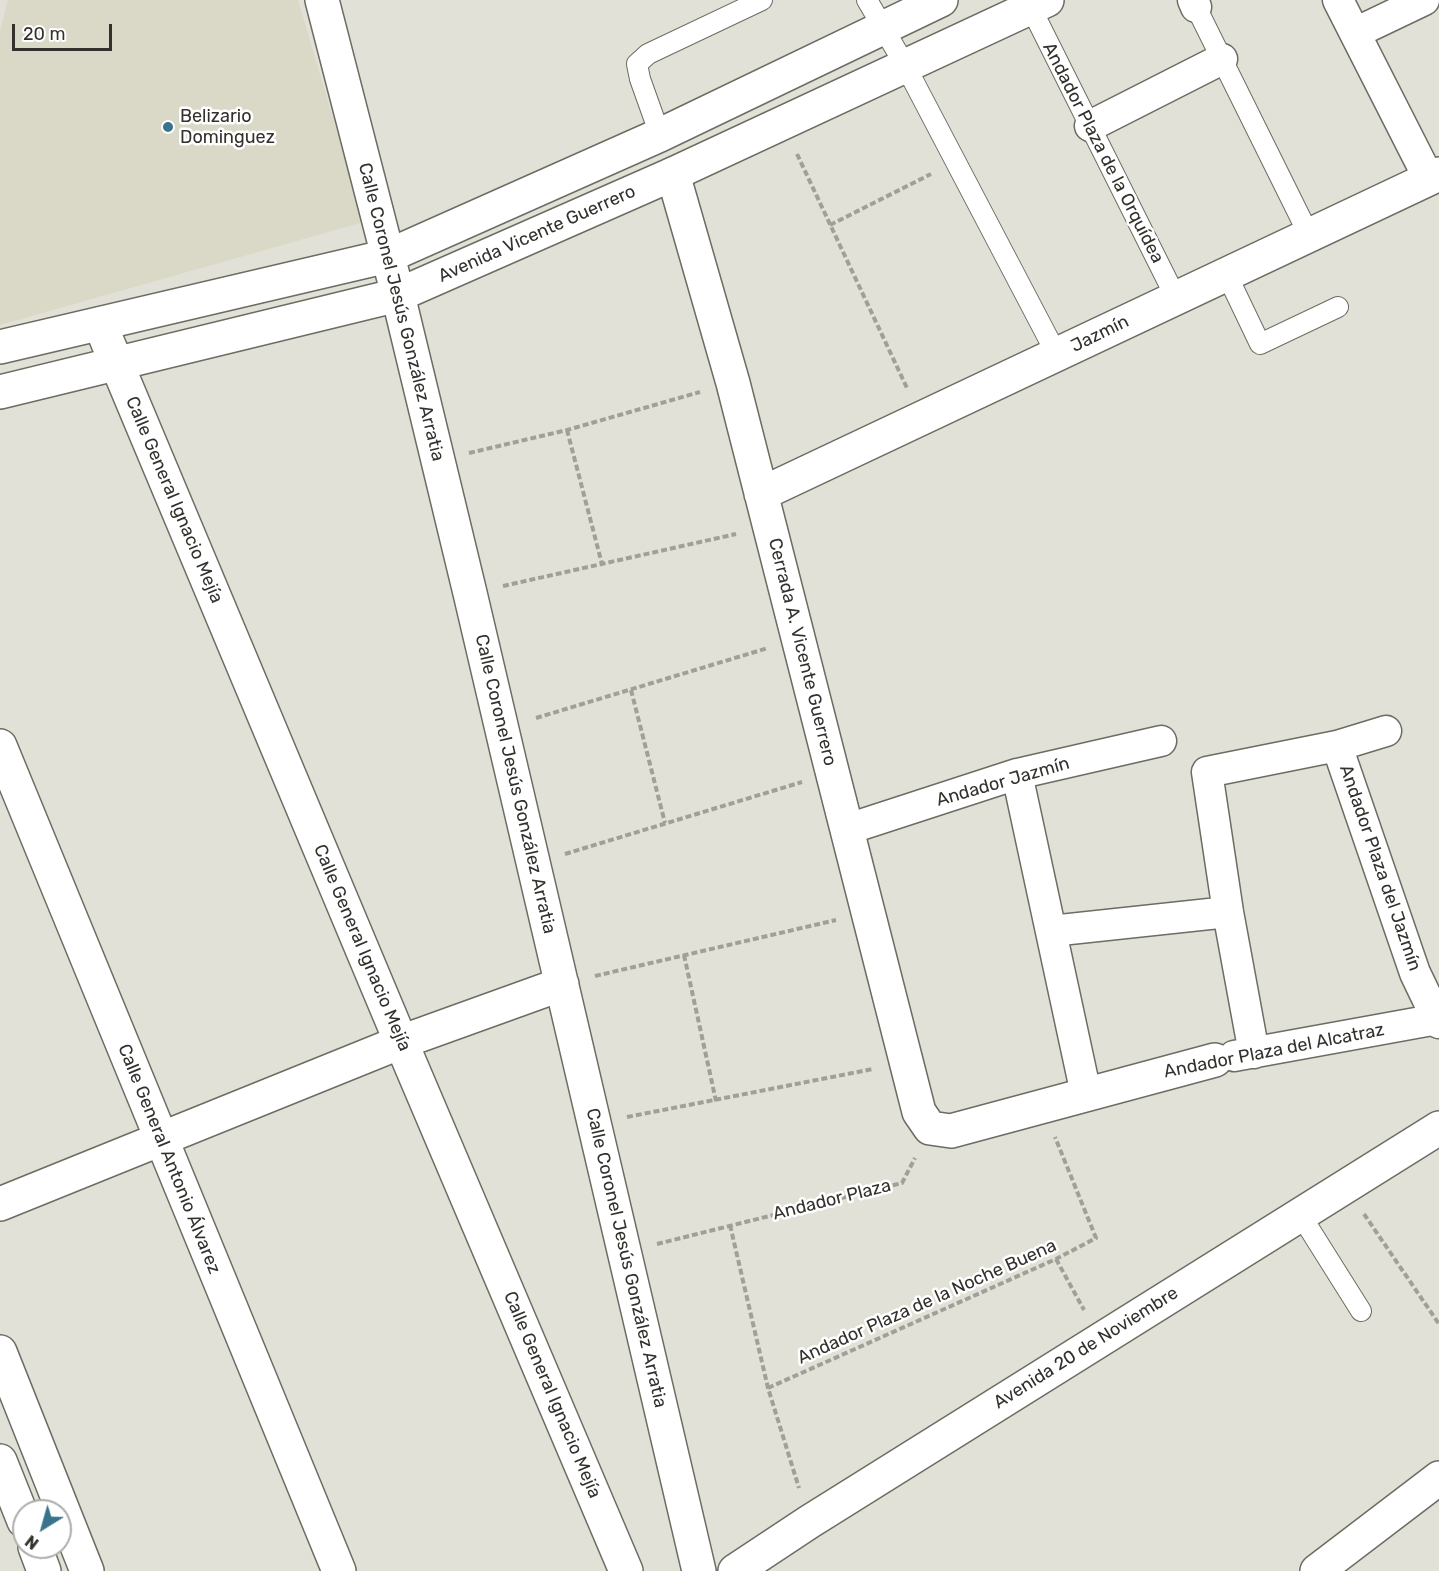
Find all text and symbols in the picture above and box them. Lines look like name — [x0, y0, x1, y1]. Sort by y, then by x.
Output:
scale bar — [15, 12, 116, 50]
text: 20 m — [23, 23, 65, 45]
street label: Andador Plaza de la Orquídea — [1038, 39, 1168, 267]
place label: Belizario Dominguez — [180, 106, 275, 148]
marker: Belizario Dominguez — [161, 120, 175, 134]
street label: Calle Coronel Jesús González Arratia — [353, 161, 449, 463]
street label: Avenida Vicente Guerrero — [435, 181, 639, 287]
street label: Jazmín — [1068, 311, 1132, 357]
street label: Calle General Ignacio Mejía — [121, 393, 227, 607]
street label: Cerrada A. Vicente Guerrero — [763, 536, 841, 768]
street label: Calle Coronel Jesús González Arratia — [470, 632, 560, 936]
street label: Andador Jazmín — [934, 753, 1072, 811]
street label: Andador Plaza del Jazmín — [1335, 762, 1425, 974]
street label: Calle General Ignacio Mejía — [309, 841, 415, 1055]
street label: Andador Plaza del Alcatraz — [1162, 1019, 1386, 1083]
street label: Calle General Antonio Álvarez — [113, 1041, 225, 1277]
street label: Calle Coronel Jesús González Arratia — [581, 1106, 671, 1410]
street label: Andador Plaza — [771, 1175, 893, 1225]
street label: Andador Plaza de la Noche Buena — [794, 1235, 1060, 1369]
street label: Avenida 20 de Noviembre — [990, 1282, 1182, 1414]
street label: Calle General Ignacio Mejía — [499, 1288, 605, 1502]
north arrow — [12, 1499, 72, 1559]
text: N — [22, 1531, 42, 1553]

